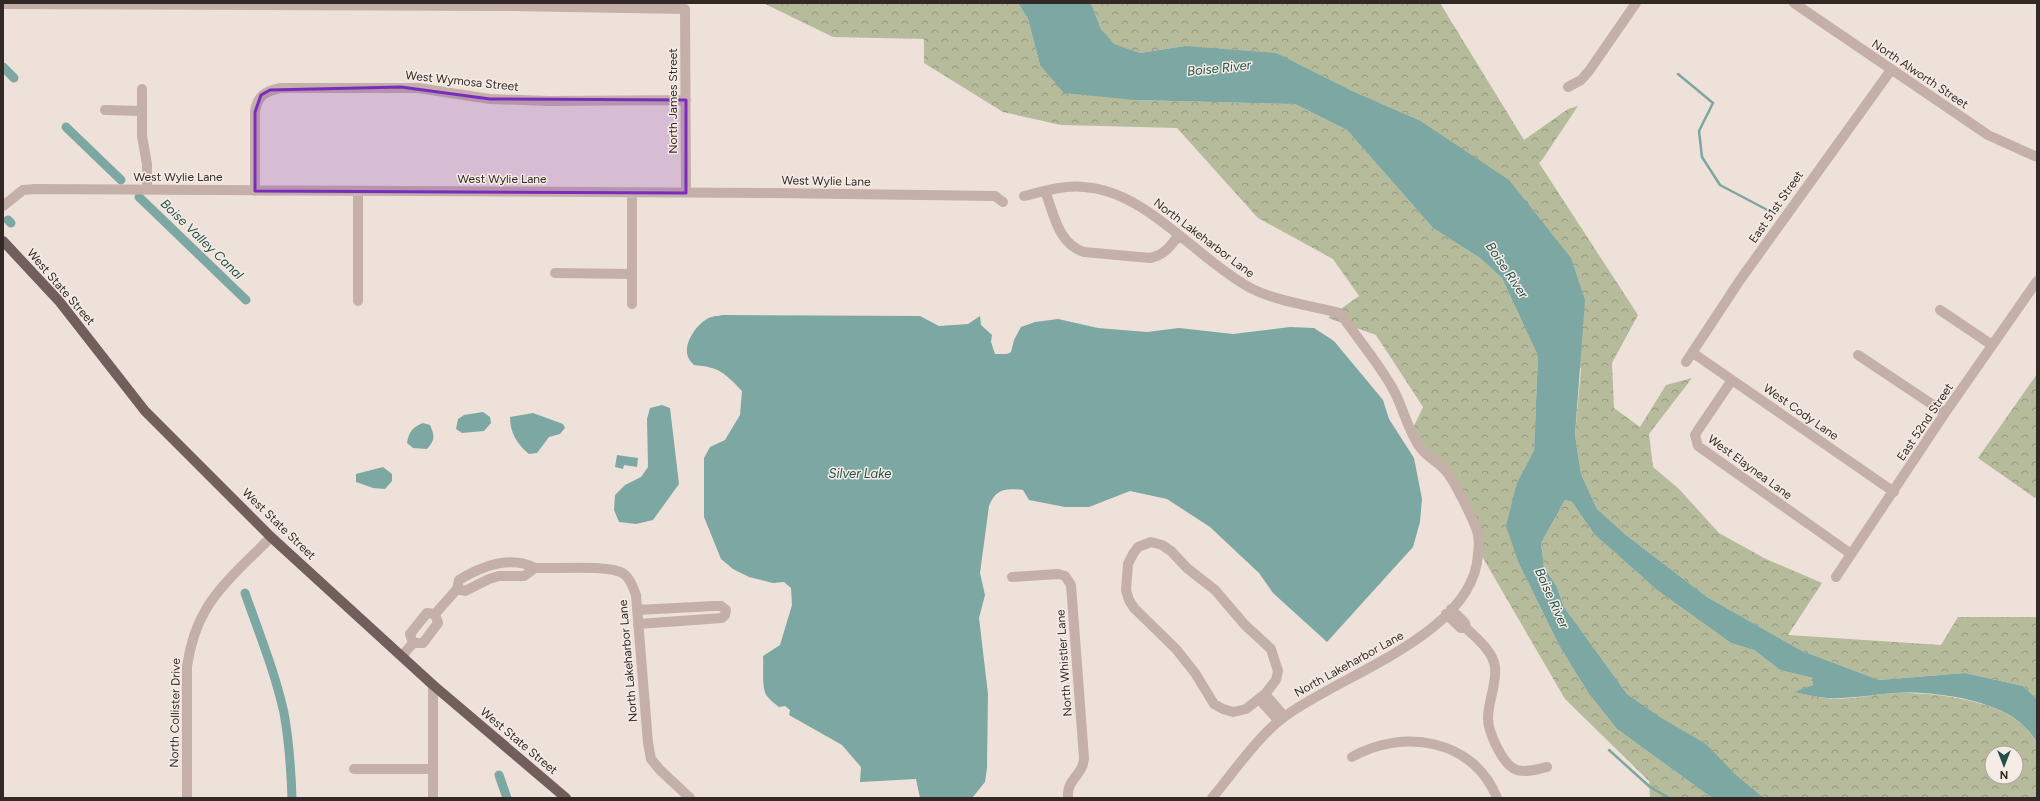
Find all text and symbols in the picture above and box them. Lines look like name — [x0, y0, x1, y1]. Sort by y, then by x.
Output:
street label: North Alworth Street — [1869, 37, 1971, 112]
street label: North James Street — [666, 48, 680, 154]
water label: Boise River — [1186, 57, 1252, 79]
street label: West Wymosa Street — [405, 68, 520, 94]
street label: East 51st Street — [1746, 168, 1806, 246]
street label: West Wylie Lane — [133, 170, 223, 184]
street label: West Wylie Lane — [457, 172, 547, 186]
street label: West Wylie Lane — [781, 173, 871, 189]
water label: Boise Valley Canal — [158, 196, 246, 282]
street label: North Lakeharbor Lane — [1151, 196, 1258, 281]
water label: Boise River — [1483, 239, 1532, 301]
street label: West State Street — [24, 246, 98, 328]
street label: East 52nd Street — [1894, 380, 1956, 463]
street label: West Cody Lane — [1761, 381, 1842, 443]
street label: West Elaynea Lane — [1705, 432, 1795, 503]
water label: Silver Lake — [829, 466, 891, 481]
street label: West State Street — [240, 486, 319, 563]
water label: Boise River — [1532, 566, 1572, 631]
street label: North Lakeharbor Lane — [616, 599, 640, 723]
street label: North Whistler Lane — [1053, 608, 1075, 717]
street label: North Lakeharbor Lane — [1292, 628, 1406, 700]
street label: North Collister Drive — [167, 658, 183, 768]
street label: West State Street — [478, 705, 561, 778]
north arrow — [1984, 745, 2024, 785]
text: N — [2000, 768, 2008, 781]

